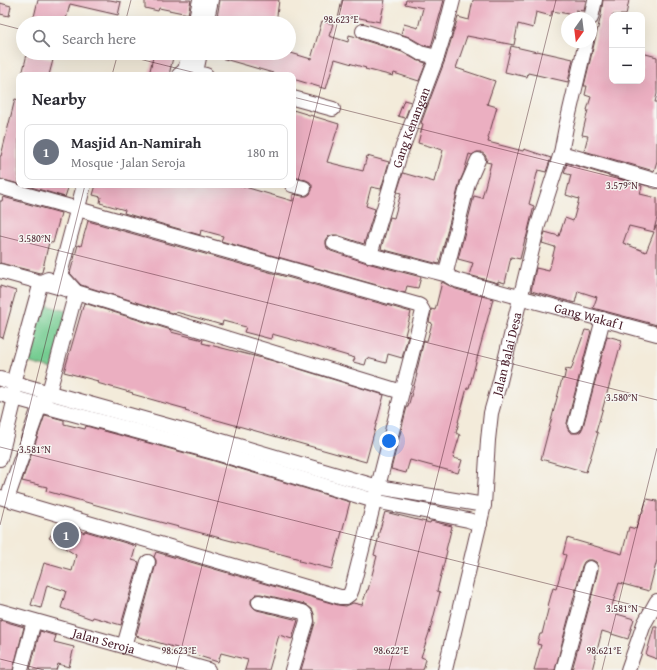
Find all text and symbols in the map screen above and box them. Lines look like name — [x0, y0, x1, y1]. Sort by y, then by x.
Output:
text: 98.623°E — [323, 12, 359, 27]
north arrow — [561, 12, 597, 48]
map controls — [609, 12, 645, 84]
button: + — [609, 12, 645, 48]
search box — [16, 16, 296, 60]
icon: search — [30, 27, 52, 49]
text: Search here — [62, 28, 136, 49]
button: − — [609, 48, 645, 84]
street label: Gang Kenangan — [387, 84, 435, 170]
text: Nearby — [32, 86, 86, 111]
text: Masjid An-Namirah — [71, 132, 201, 153]
text: 1 — [43, 143, 49, 162]
text: 180 m — [247, 143, 279, 162]
text: Mosque · Jalan Seroja — [71, 153, 185, 172]
text: 3.579°N — [606, 178, 638, 193]
text: 3.580°N — [19, 231, 51, 246]
street label: Gang Wakaf I — [552, 298, 626, 335]
street label: Jalan Balai Desa — [487, 309, 527, 400]
text: 3.580°N — [606, 390, 638, 405]
your location — [379, 431, 399, 451]
text: 3.581°N — [19, 442, 51, 457]
pin: 1 — [53, 520, 79, 550]
text: 3.581°N — [606, 601, 638, 616]
street label: Jalan Seroja — [68, 623, 138, 659]
text: 98.623°E — [161, 643, 197, 658]
text: 98.622°E — [373, 643, 409, 658]
text: 98.621°E — [586, 643, 622, 658]

